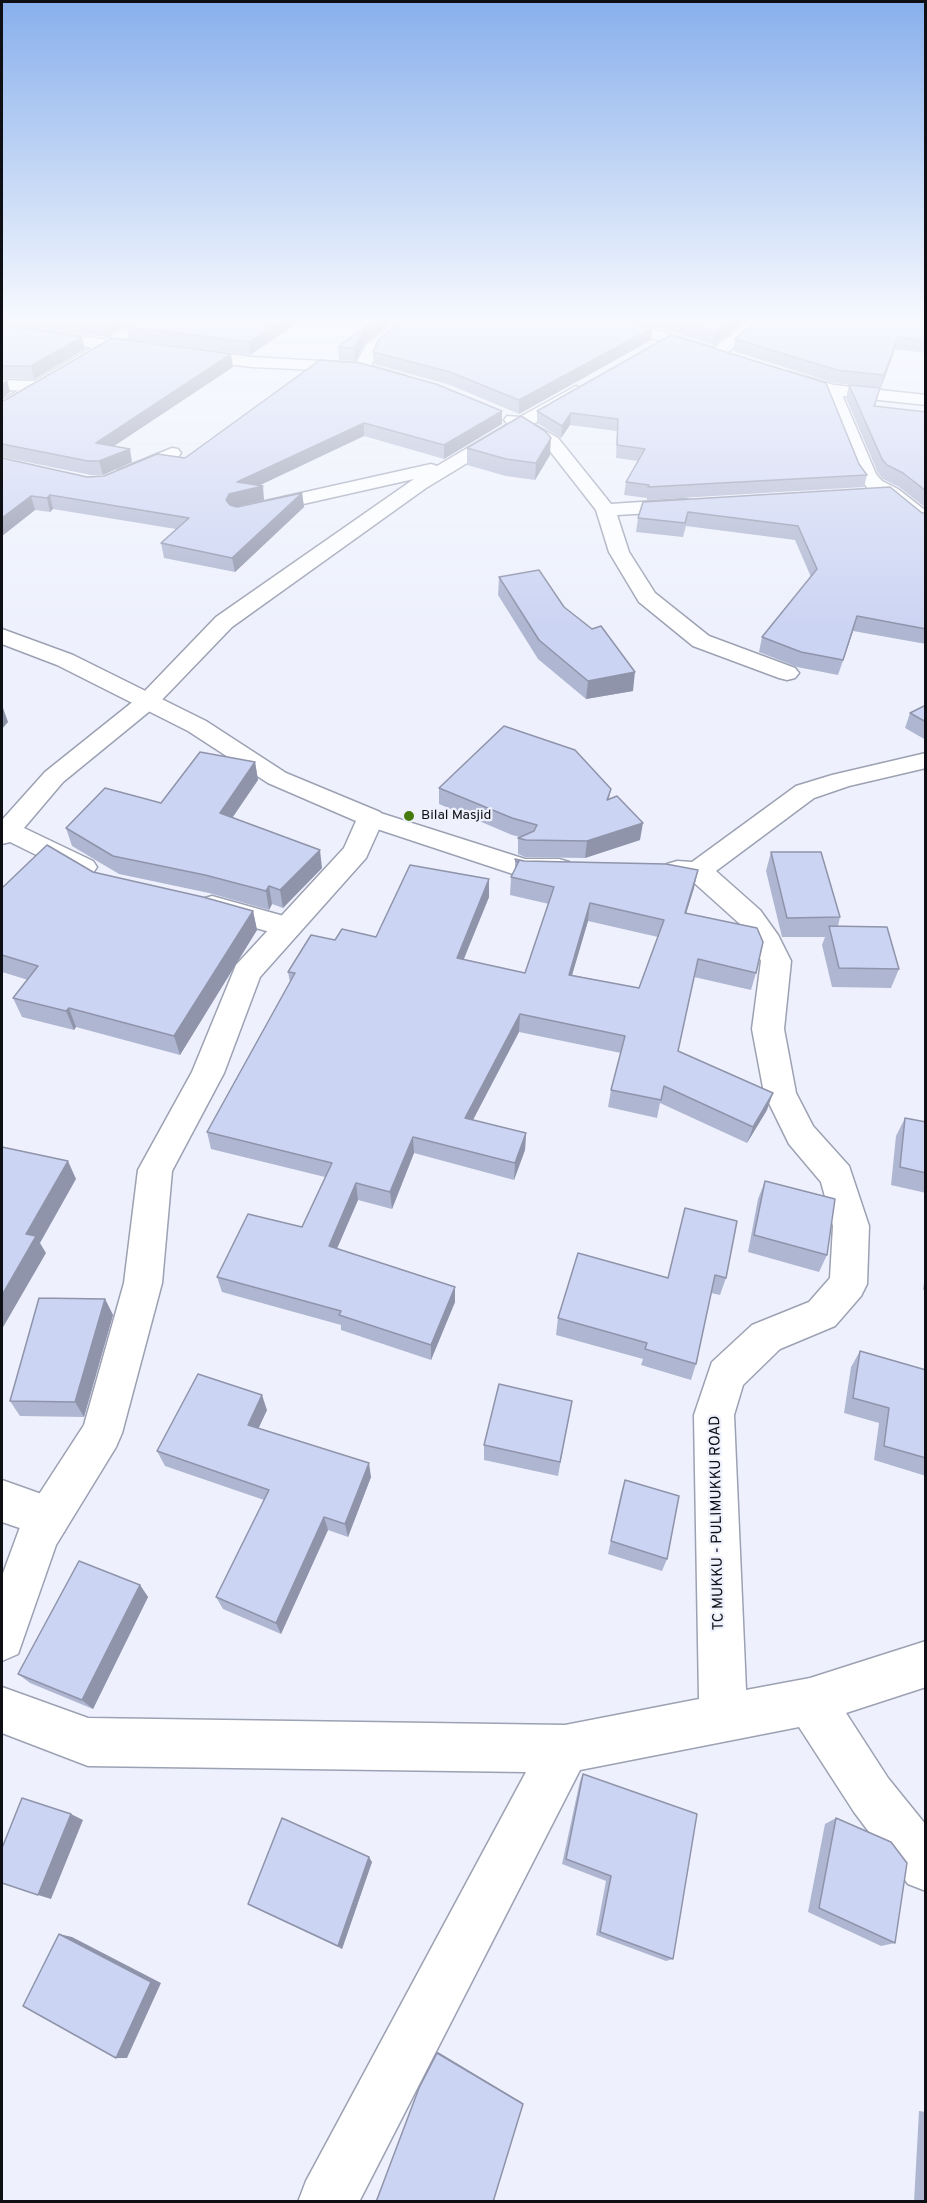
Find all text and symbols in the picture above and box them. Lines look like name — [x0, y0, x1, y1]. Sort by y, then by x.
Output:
place label: Bilal Masjid — [421, 808, 491, 824]
marker: Bilal Masjid — [402, 809, 416, 823]
street label: TC MUKKU - PULIMUKKU ROAD — [707, 1415, 729, 1631]

